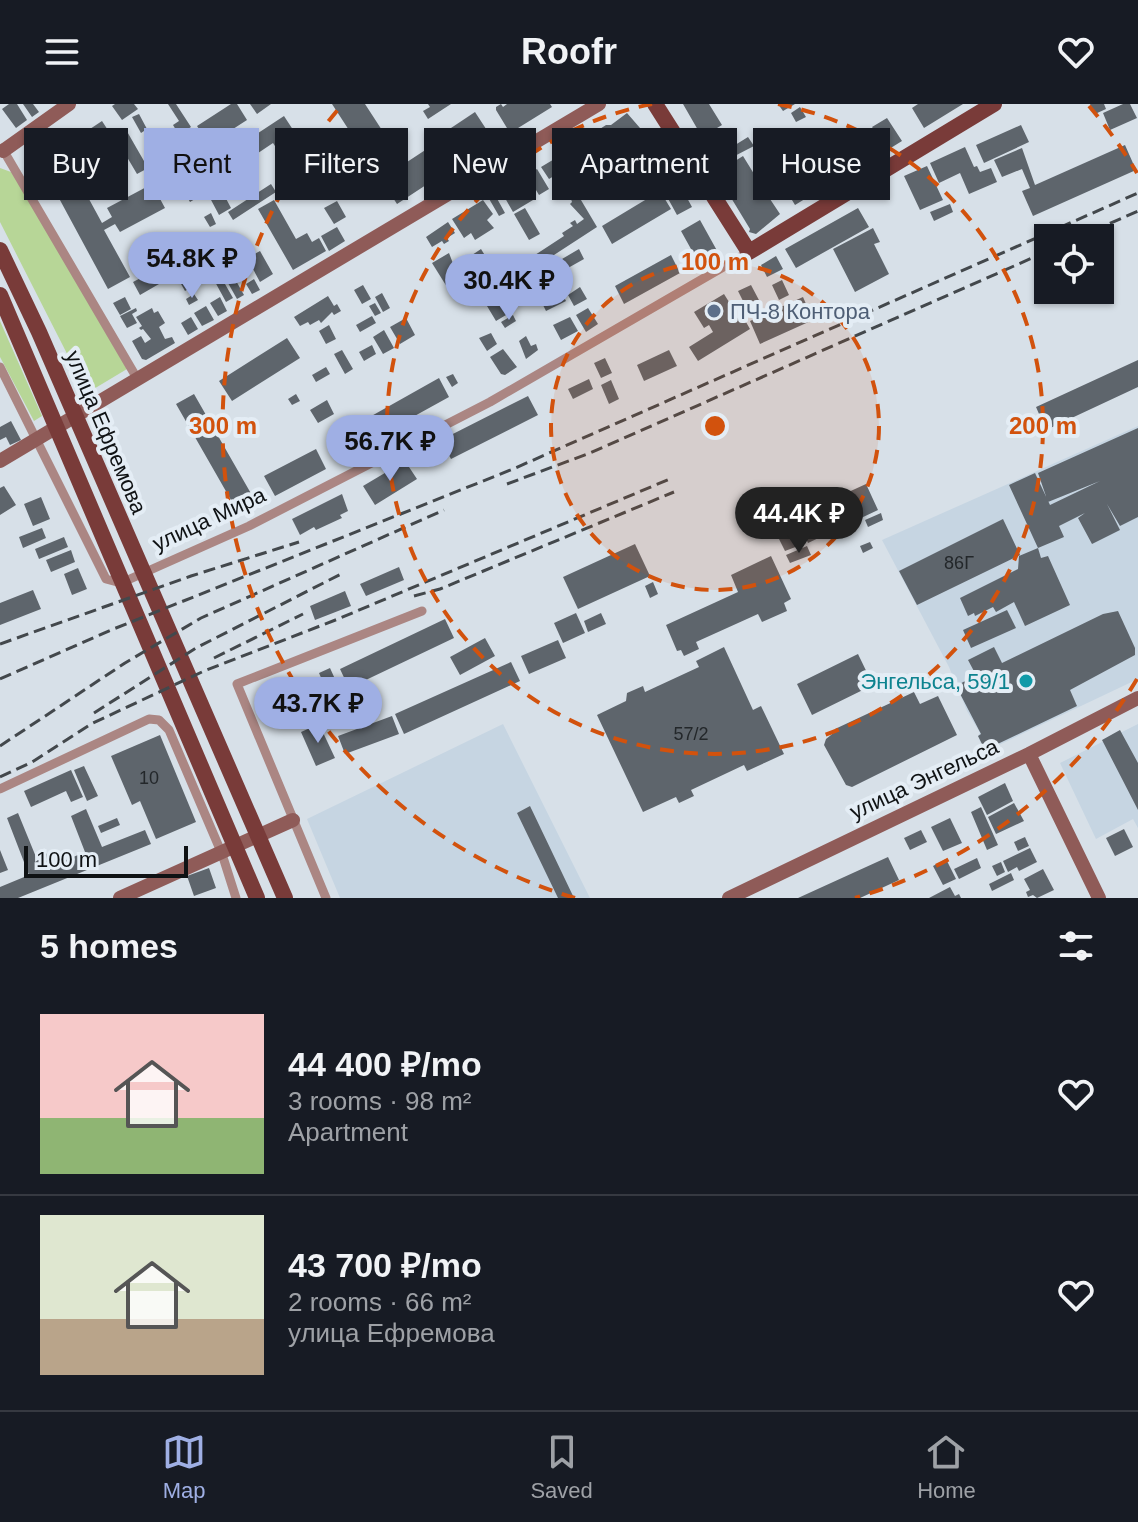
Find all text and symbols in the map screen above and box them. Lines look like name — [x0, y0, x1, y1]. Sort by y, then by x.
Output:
icon: menu — [40, 30, 84, 74]
icon: heart — [1054, 30, 1098, 74]
text: Roofr — [521, 31, 617, 72]
chip: Buy — [24, 128, 128, 200]
chip: Rent — [144, 128, 259, 200]
chip: Filters — [275, 128, 408, 200]
chip: New — [424, 128, 536, 200]
chip: Apartment — [552, 128, 737, 200]
chip: House — [753, 128, 890, 200]
map controls — [1034, 224, 1114, 304]
button: locate — [1034, 224, 1114, 304]
pin: 54.8K ₽ — [118, 232, 266, 300]
text: 54.8K ₽ — [146, 243, 238, 273]
text: 100 m — [681, 248, 749, 275]
pin: 30.4K ₽ — [435, 254, 583, 322]
text: 30.4K ₽ — [463, 265, 555, 295]
place label: ПЧ-8 Контора — [730, 299, 871, 324]
marker: ПЧ-8 Контора — [705, 302, 723, 320]
street label: улица Ефремова — [60, 347, 152, 518]
text: 300 m — [189, 412, 257, 439]
centre of rings — [701, 412, 729, 440]
text: 200 m — [1009, 412, 1077, 439]
pin: 56.7K ₽ — [316, 415, 464, 483]
text: 56.7K ₽ — [344, 426, 436, 456]
street label: улица Мира — [149, 482, 270, 556]
pin: 44.4K ₽ — [725, 487, 873, 555]
text: 44.4K ₽ — [753, 498, 845, 528]
house number: 86Г — [944, 553, 974, 573]
place label: Энгельса, 59/1 — [860, 669, 1010, 694]
marker: Энгельса, 59/1 — [1017, 672, 1035, 690]
pin: 43.7K ₽ — [244, 677, 392, 745]
text: 43.7K ₽ — [272, 688, 364, 718]
house number: 57/2 — [673, 724, 709, 744]
street label: улица Энгельса — [846, 733, 1003, 824]
house number: 10 — [139, 768, 159, 788]
scale bar — [24, 842, 188, 878]
text: 100 m — [36, 847, 97, 872]
icon: filters — [1054, 924, 1098, 968]
text: 5 homes — [40, 927, 178, 965]
text: 44 400 ₽/mo — [288, 1045, 482, 1083]
icon: home — [104, 1046, 200, 1142]
icon: heart — [1054, 1072, 1098, 1116]
text: 3 rooms · 98 m² — [288, 1086, 472, 1116]
text: Apartment — [288, 1117, 408, 1147]
text: 43 700 ₽/mo — [288, 1246, 482, 1284]
icon: home — [104, 1247, 200, 1343]
icon: heart — [1054, 1273, 1098, 1317]
text: 2 rooms · 66 m² — [288, 1287, 472, 1317]
text: улица Ефремова — [288, 1318, 495, 1348]
tab: Map — [162, 1430, 206, 1504]
tab: Saved — [530, 1430, 593, 1504]
tab: Home — [917, 1430, 976, 1504]

